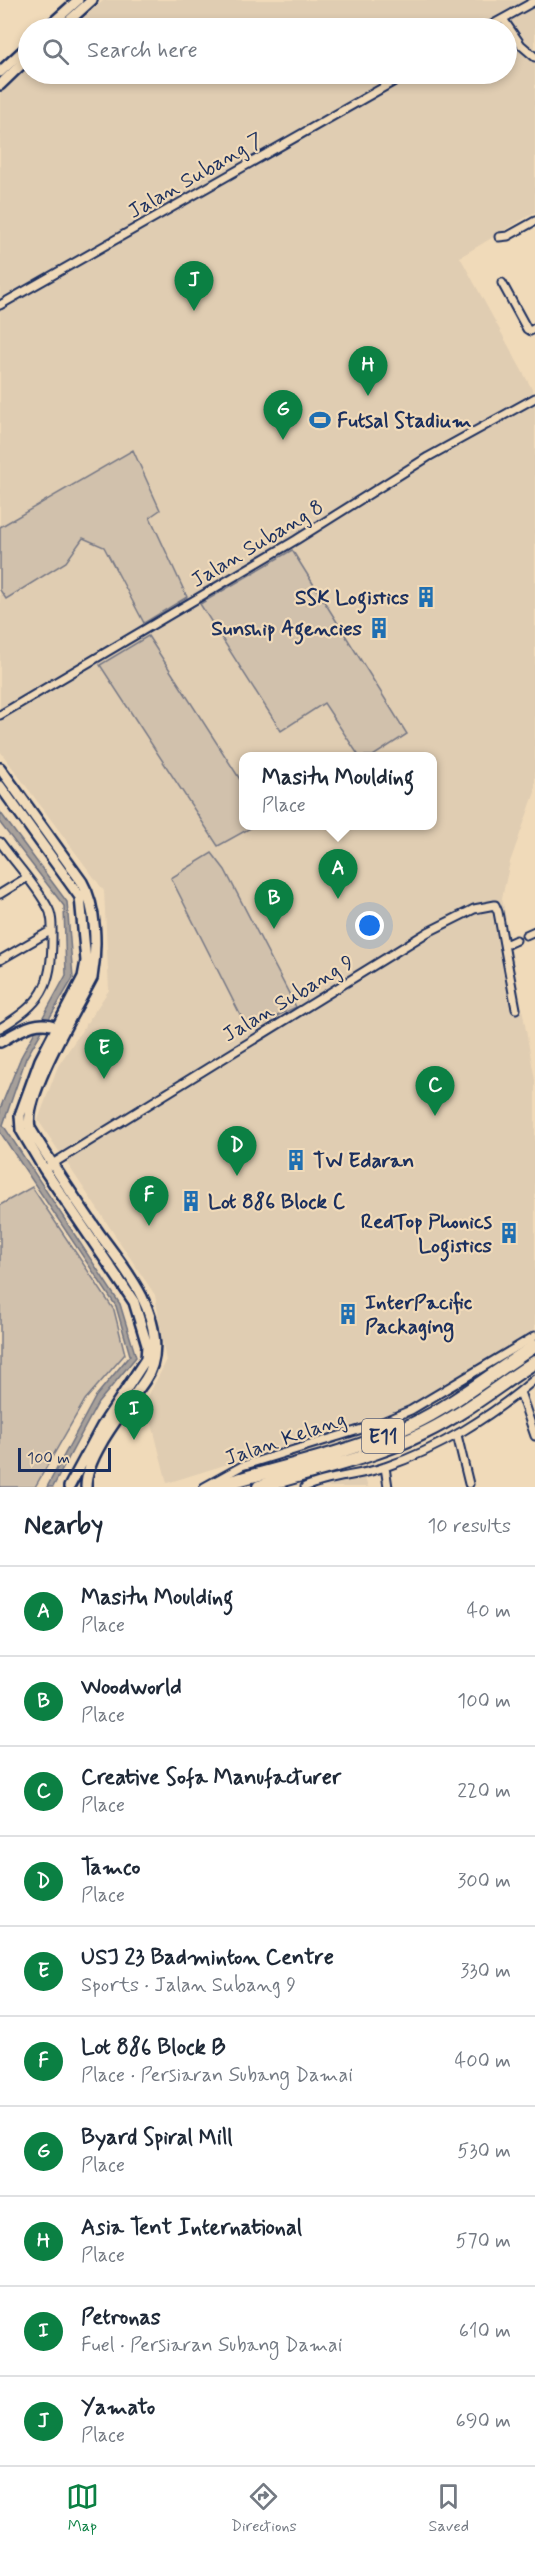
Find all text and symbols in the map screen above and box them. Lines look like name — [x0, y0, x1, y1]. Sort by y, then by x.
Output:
search box — [18, 18, 517, 84]
icon: search — [39, 35, 72, 68]
text: Search here — [87, 37, 198, 65]
street label: Jalan Subang 7 — [123, 126, 268, 226]
pin: J — [174, 262, 214, 311]
pin: H — [348, 346, 388, 396]
pin: G — [264, 390, 302, 440]
place label: Futsal Stadium — [337, 407, 472, 435]
sports icon: Futsal Stadium — [308, 408, 332, 432]
street label: Jalan Subang 8 — [186, 493, 329, 595]
place label: SSK Logistics — [295, 584, 410, 614]
building icon: SSK Logistics — [414, 585, 438, 609]
place label: Sunship Agencies — [211, 615, 363, 645]
building icon: Sunship Agencies — [367, 616, 391, 640]
popup — [239, 752, 437, 830]
text: Masitu Moulding — [262, 764, 414, 792]
text: Place — [262, 792, 306, 819]
pin: A — [318, 850, 358, 899]
pin: B — [254, 880, 294, 929]
your location — [355, 911, 384, 940]
street label: Jalan Subang 9 — [218, 949, 359, 1049]
pin: E — [84, 1030, 124, 1079]
pin: C — [416, 1066, 454, 1116]
pin: D — [218, 1126, 256, 1176]
place label: TW Edaran — [313, 1147, 414, 1175]
building icon: TW Edaran — [284, 1148, 308, 1172]
pin: F — [130, 1176, 168, 1226]
place label: Lot 886 Block C — [208, 1188, 346, 1216]
building icon: Lot 886 Block C — [179, 1189, 203, 1213]
place label: RedTop Phonics Logistics — [361, 1208, 493, 1262]
building icon: RedTop Phonics Logistics — [497, 1221, 521, 1245]
place label: InterPacific Packaging — [365, 1289, 473, 1343]
building icon: InterPacific Packaging — [336, 1302, 360, 1326]
pin: I — [114, 1390, 154, 1440]
street label: Jalan Kelang — [221, 1405, 350, 1473]
road number: E11 — [362, 1419, 404, 1453]
scale bar — [18, 1445, 111, 1472]
text: 100 m — [27, 1448, 70, 1469]
text: Nearby — [24, 1509, 103, 1543]
text: 10 results — [427, 1513, 511, 1540]
text: Masitu Moulding — [81, 1584, 233, 1612]
text: A — [37, 1598, 50, 1625]
text: 40 m — [467, 1598, 511, 1625]
text: Place — [81, 1612, 125, 1639]
text: Woodworld — [81, 1674, 182, 1702]
text: B — [37, 1688, 50, 1715]
text: 100 m — [457, 1688, 511, 1715]
text: Place — [81, 1702, 125, 1729]
text: Creative Sofa Manufacturer — [81, 1764, 341, 1792]
text: C — [36, 1778, 51, 1805]
text: 220 m — [457, 1778, 511, 1805]
text: Place — [81, 1792, 125, 1819]
text: Tamco — [81, 1854, 141, 1882]
text: D — [37, 1868, 50, 1895]
text: 300 m — [457, 1868, 511, 1895]
text: Place — [81, 1882, 125, 1909]
text: USJ 23 Badminton Centre — [81, 1944, 334, 1972]
text: E — [38, 1958, 49, 1985]
text: 330 m — [460, 1958, 511, 1985]
text: Sports · Jalan Subang 9 — [81, 1972, 296, 1999]
text: Lot 886 Block B — [81, 2034, 225, 2062]
text: F — [38, 2048, 49, 2075]
text: 400 m — [455, 2048, 511, 2075]
text: Place · Persiaran Subang Damai — [81, 2062, 353, 2089]
text: Byard Spiral Mill — [81, 2124, 233, 2152]
text: G — [37, 2138, 50, 2165]
text: 530 m — [457, 2138, 511, 2165]
text: Place — [81, 2152, 125, 2179]
text: Asia Tent International — [81, 2214, 302, 2242]
text: H — [37, 2228, 50, 2255]
text: 570 m — [456, 2228, 511, 2255]
text: Place — [81, 2242, 125, 2269]
text: Petronas — [81, 2304, 161, 2332]
text: I — [38, 2318, 49, 2345]
text: 610 m — [459, 2318, 511, 2345]
text: Fuel · Persiaran Subang Damai — [81, 2332, 342, 2359]
text: Yamato — [81, 2394, 155, 2422]
text: J — [38, 2408, 49, 2435]
text: 690 m — [456, 2408, 511, 2435]
text: Place — [81, 2422, 125, 2449]
tab: Map — [66, 2480, 99, 2537]
tab: Directions — [231, 2480, 297, 2537]
tab: Saved — [429, 2480, 469, 2537]

